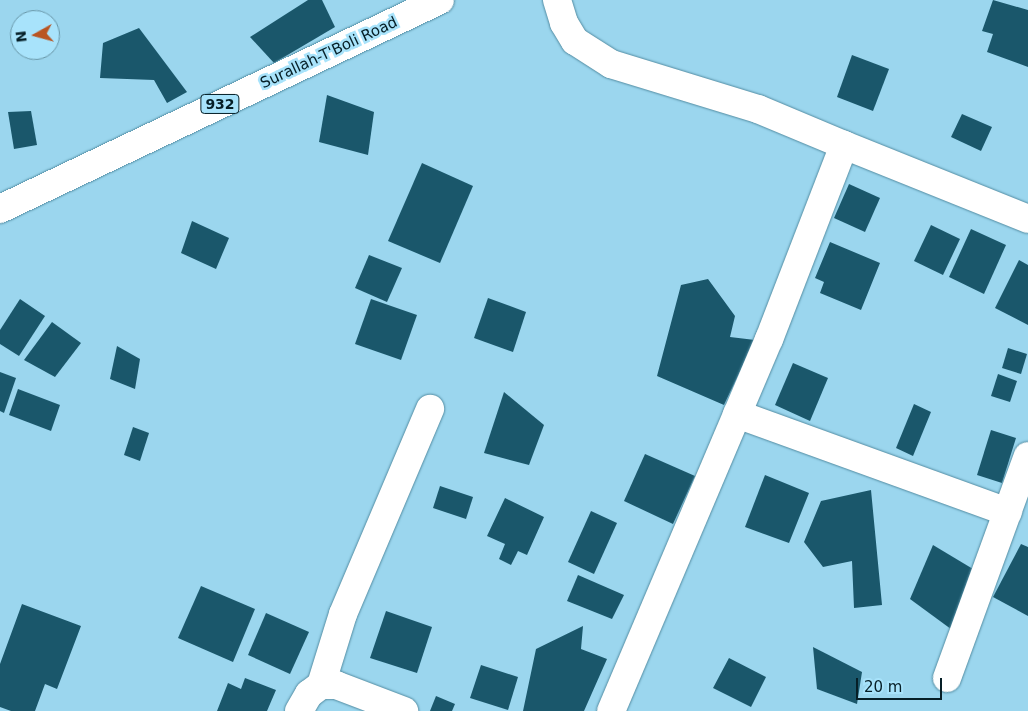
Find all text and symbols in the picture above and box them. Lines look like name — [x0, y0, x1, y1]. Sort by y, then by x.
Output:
north arrow — [10, 10, 60, 60]
street label: Surallah-T'Boli Road — [258, 13, 400, 93]
text: N — [12, 30, 30, 43]
road number: 932 — [200, 92, 240, 116]
scale bar — [858, 668, 944, 700]
text: 20 m — [864, 678, 902, 696]

